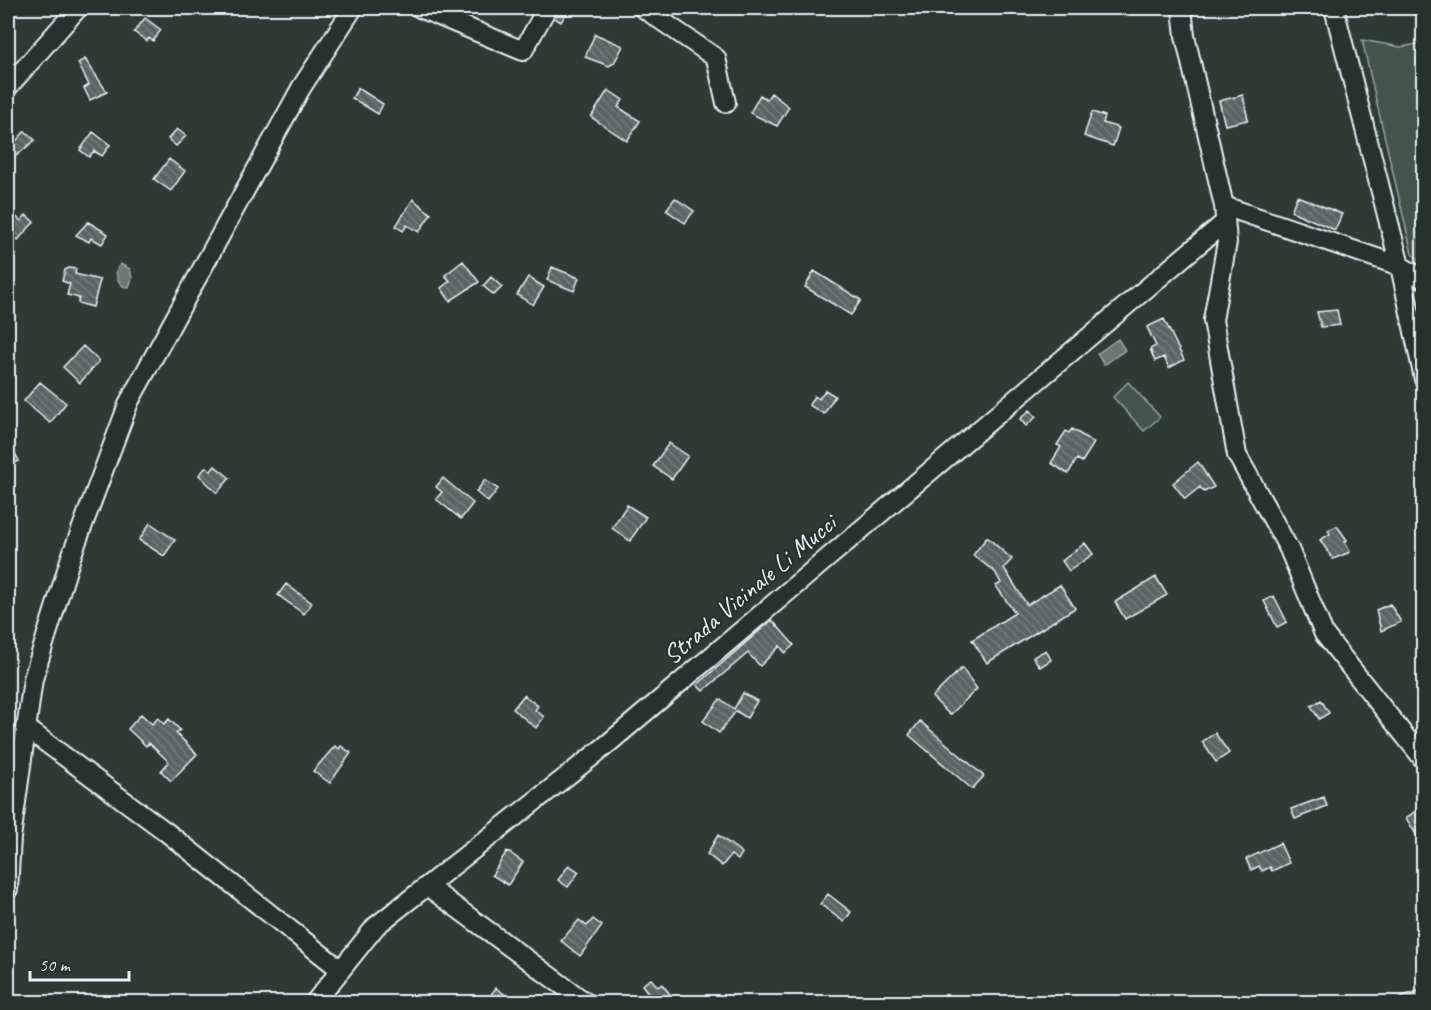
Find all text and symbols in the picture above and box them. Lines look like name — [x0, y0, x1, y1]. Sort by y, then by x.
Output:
street label: Strada Vicinale Li Mucci — [656, 505, 845, 672]
scale bar — [30, 944, 129, 982]
text: 50 m — [39, 954, 72, 976]

